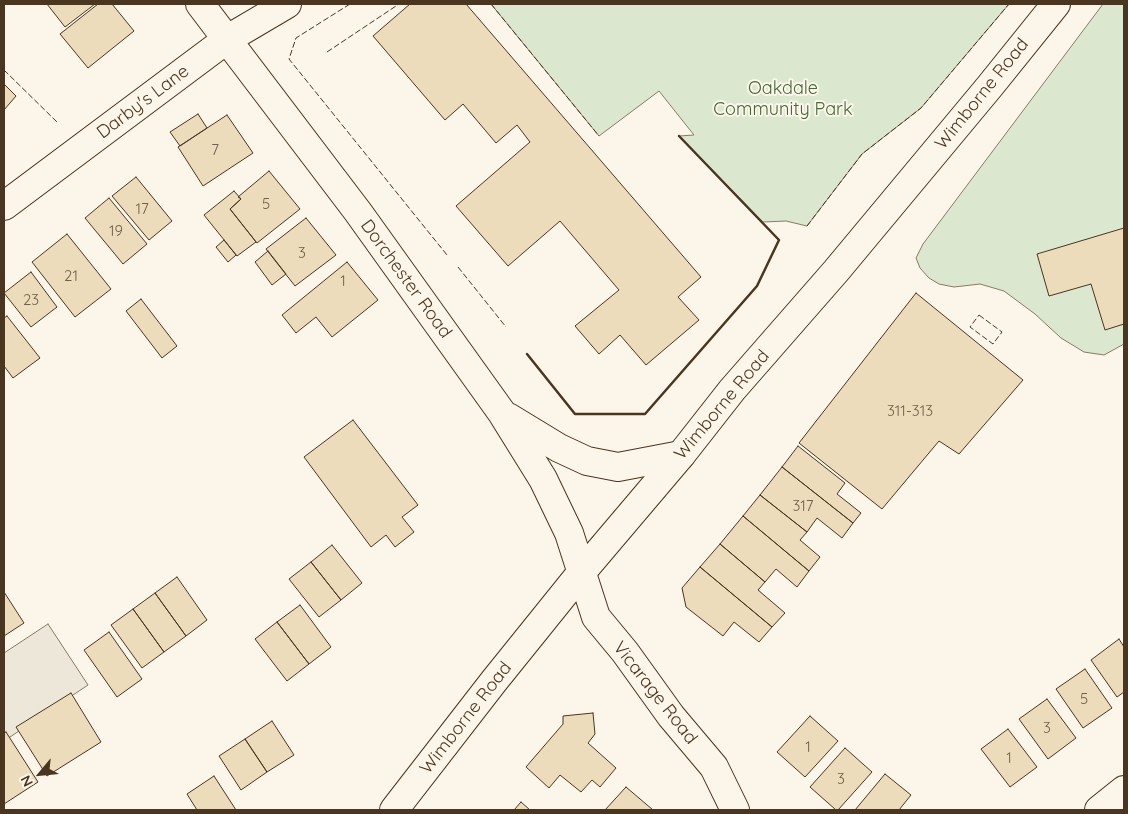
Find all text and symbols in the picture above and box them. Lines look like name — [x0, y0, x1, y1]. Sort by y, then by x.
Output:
street label: Wimborne Road — [931, 34, 1033, 154]
street label: Darby's Lane — [93, 60, 193, 144]
park label: Oakdale Community Park — [713, 78, 853, 120]
house number: 7 — [211, 141, 219, 159]
house number: 5 — [262, 195, 270, 213]
house number: 17 — [135, 200, 149, 218]
street label: Dorchester Road — [356, 215, 456, 343]
house number: 19 — [109, 222, 123, 240]
house number: 3 — [298, 244, 306, 262]
house number: 21 — [64, 267, 78, 285]
house number: 1 — [340, 272, 346, 290]
house number: 23 — [23, 291, 39, 309]
street label: Wimborne Road — [670, 346, 774, 464]
house number: 311-313 — [887, 402, 933, 420]
house number: 317 — [792, 497, 814, 515]
street label: Vicarage Road — [608, 637, 702, 749]
street label: Wimborne Road — [415, 658, 517, 778]
house number: 5 — [1080, 690, 1088, 708]
house number: 3 — [1043, 719, 1051, 737]
house number: 1 — [805, 738, 811, 756]
north arrow — [15, 749, 65, 799]
house number: 1 — [1006, 749, 1012, 767]
house number: 3 — [837, 770, 845, 788]
text: N — [16, 772, 37, 790]

